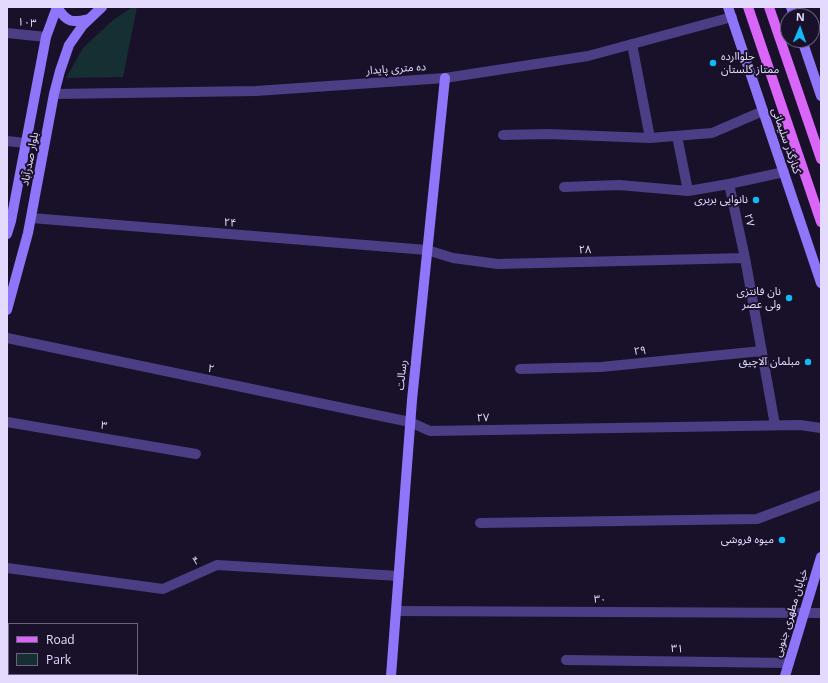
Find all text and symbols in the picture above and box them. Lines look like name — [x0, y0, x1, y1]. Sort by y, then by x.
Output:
north arrow — [780, 8, 820, 48]
text: N — [796, 9, 805, 24]
street label: ۱۰۳ — [17, 16, 37, 30]
place label: حلواارده ممتاز گلستان — [721, 50, 779, 76]
marker: حلواارده ممتاز گلستان — [708, 58, 718, 68]
street label: ده متری پایدار — [365, 60, 427, 78]
street label: کنارگذر سلیمانی — [769, 106, 803, 176]
street label: بلوار صدرآباد — [18, 131, 42, 187]
place label: نانوایی بربری — [694, 193, 748, 207]
marker: نانوایی بربری — [751, 195, 761, 205]
street label: ۲۷ — [741, 212, 757, 228]
street label: ۲۴ — [223, 216, 237, 230]
street label: ۲۸ — [579, 243, 591, 257]
place label: نان فانتزی ولی عصر — [737, 285, 781, 311]
marker: نان فانتزی ولی عصر — [784, 293, 794, 303]
street label: ۲۹ — [633, 344, 647, 358]
place label: مبلمان آلاچیق — [739, 355, 800, 369]
marker: مبلمان آلاچیق — [803, 357, 813, 367]
street label: رسالت — [394, 359, 410, 391]
street label: ۲ — [207, 362, 215, 376]
street label: ۲۷ — [477, 411, 489, 425]
street label: ۳ — [100, 419, 108, 433]
place label: میوه فروشی — [721, 533, 774, 547]
marker: میوه فروشی — [777, 535, 787, 545]
street label: ۴ — [190, 554, 202, 568]
street label: خیابان مطهری جنوبی — [771, 567, 811, 659]
street label: ۳۰ — [594, 593, 606, 607]
legend — [8, 623, 138, 675]
text: Road — [46, 631, 75, 648]
street label: ۳۱ — [671, 642, 683, 656]
text: Park — [46, 651, 71, 668]

